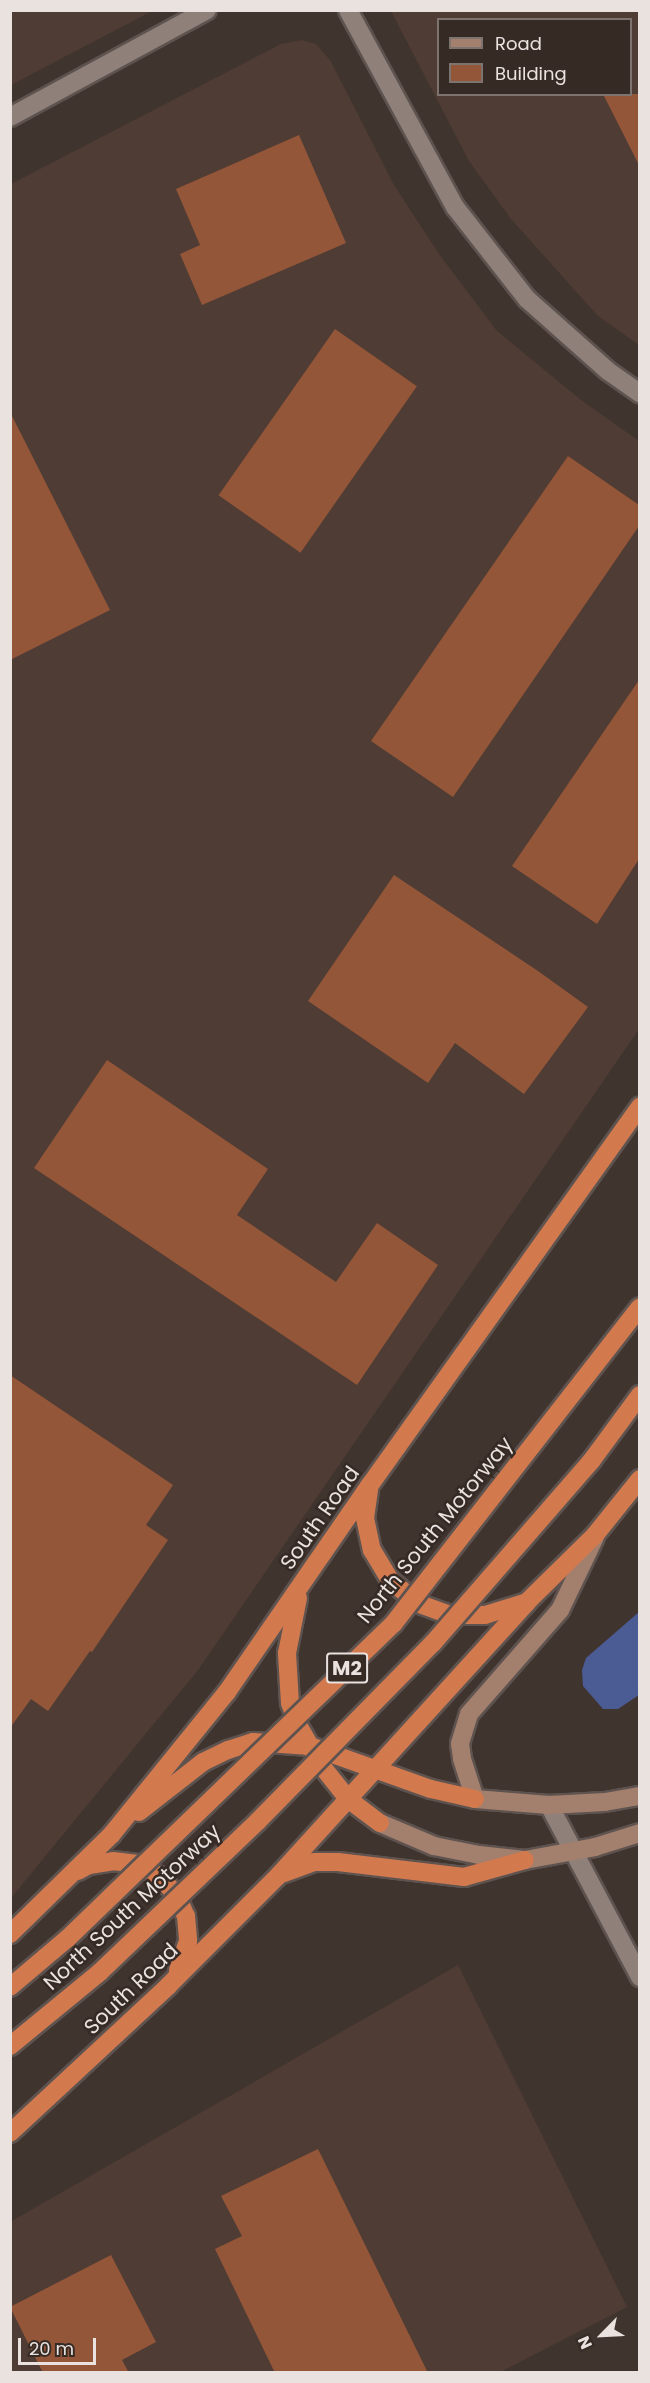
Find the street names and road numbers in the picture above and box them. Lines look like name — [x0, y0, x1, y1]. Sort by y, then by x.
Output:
street label: North South Motorway — [352, 1432, 518, 1628]
street label: South Road — [275, 1461, 365, 1575]
road number: M2 — [326, 1651, 368, 1685]
street label: North South Motorway — [38, 1819, 226, 1995]
street label: South Road — [79, 1938, 183, 2040]

